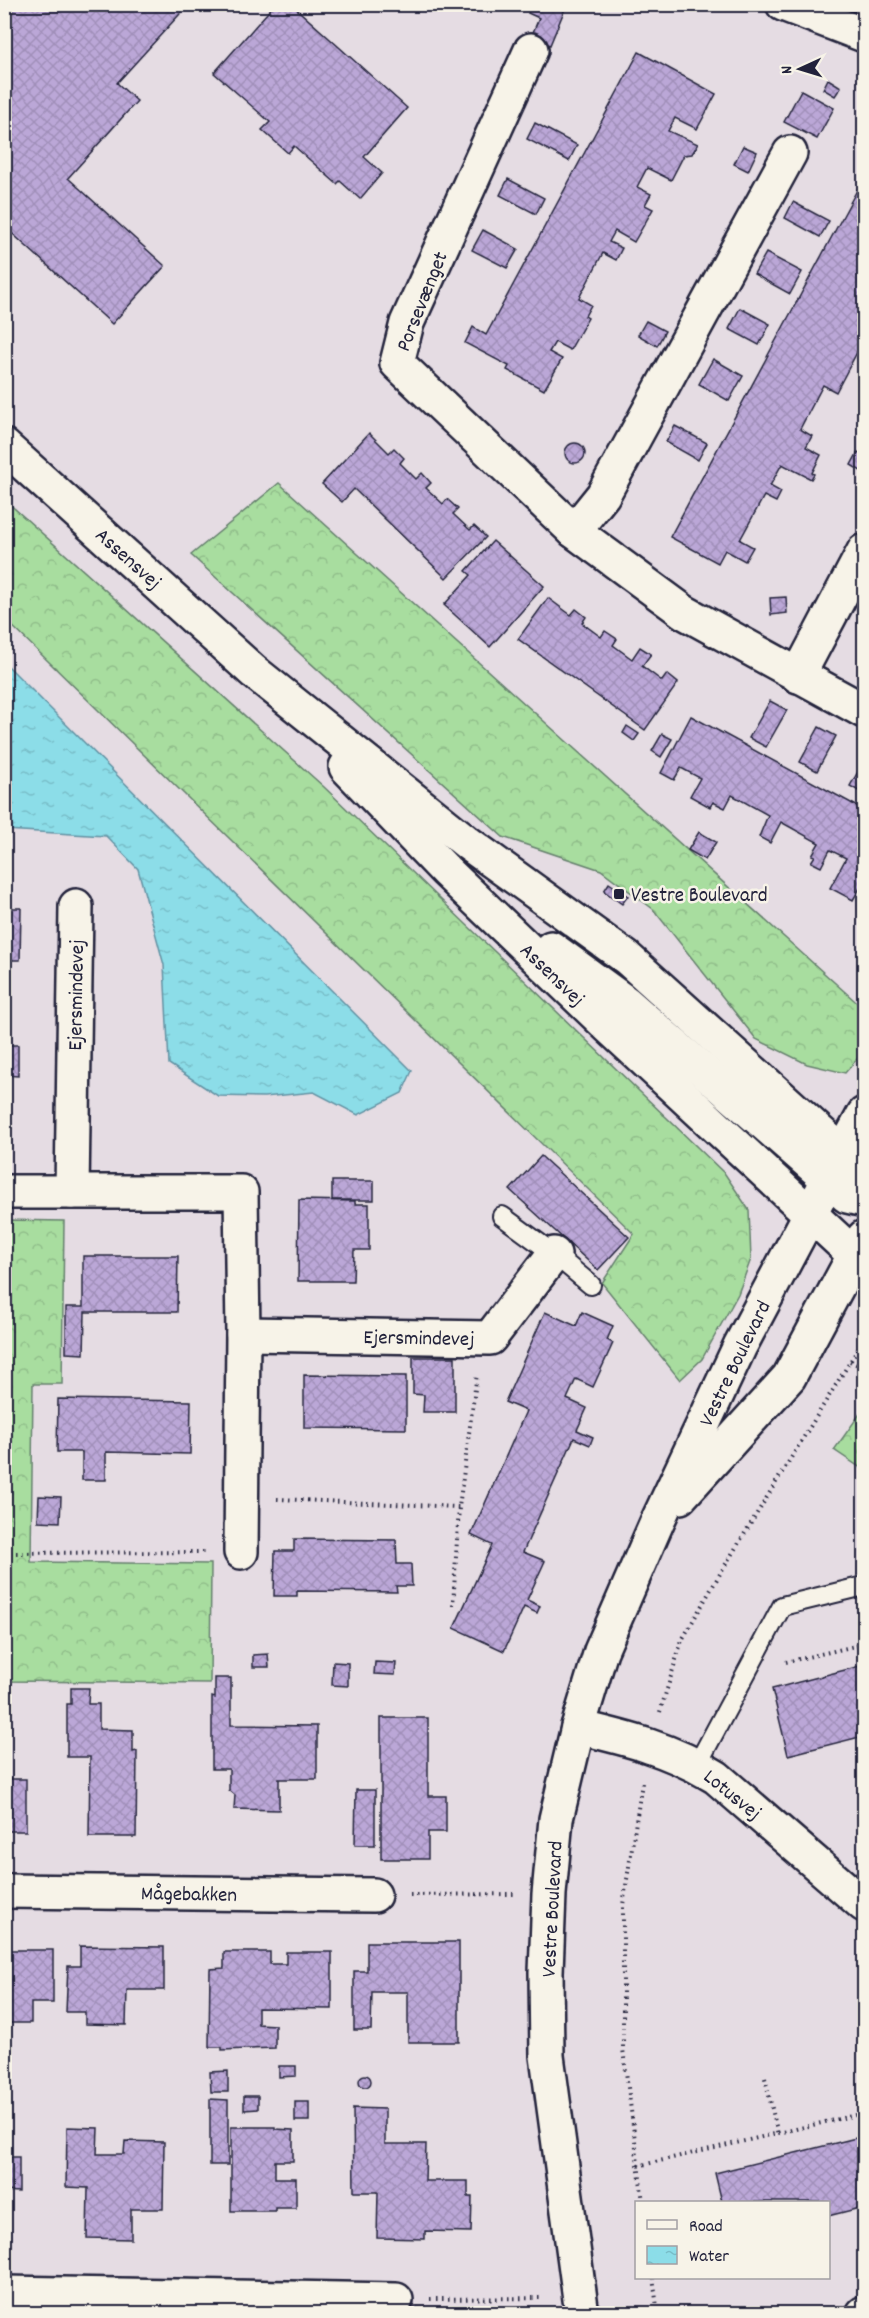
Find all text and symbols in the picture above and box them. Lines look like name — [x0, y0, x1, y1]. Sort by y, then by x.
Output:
north arrow — [770, 39, 830, 99]
text: N — [776, 65, 799, 75]
street label: Porsevænget — [390, 247, 457, 357]
street label: Assensvej — [87, 522, 167, 598]
place label: Vestre Boulevard — [631, 882, 768, 912]
marker: Vestre Boulevard — [612, 887, 626, 901]
street label: Assensvej — [512, 937, 590, 1015]
street label: Ejersmindevej — [62, 939, 94, 1051]
street label: Vestre Boulevard — [693, 1296, 780, 1432]
street label: Ejersmindevej — [363, 1324, 475, 1356]
street label: Lotusvej — [696, 1764, 767, 1829]
street label: Vestre Boulevard — [535, 1840, 573, 1978]
street label: Mågebakken — [141, 1880, 237, 1912]
legend — [635, 2201, 830, 2279]
text: Road — [689, 2215, 723, 2240]
text: Water — [689, 2245, 729, 2270]

